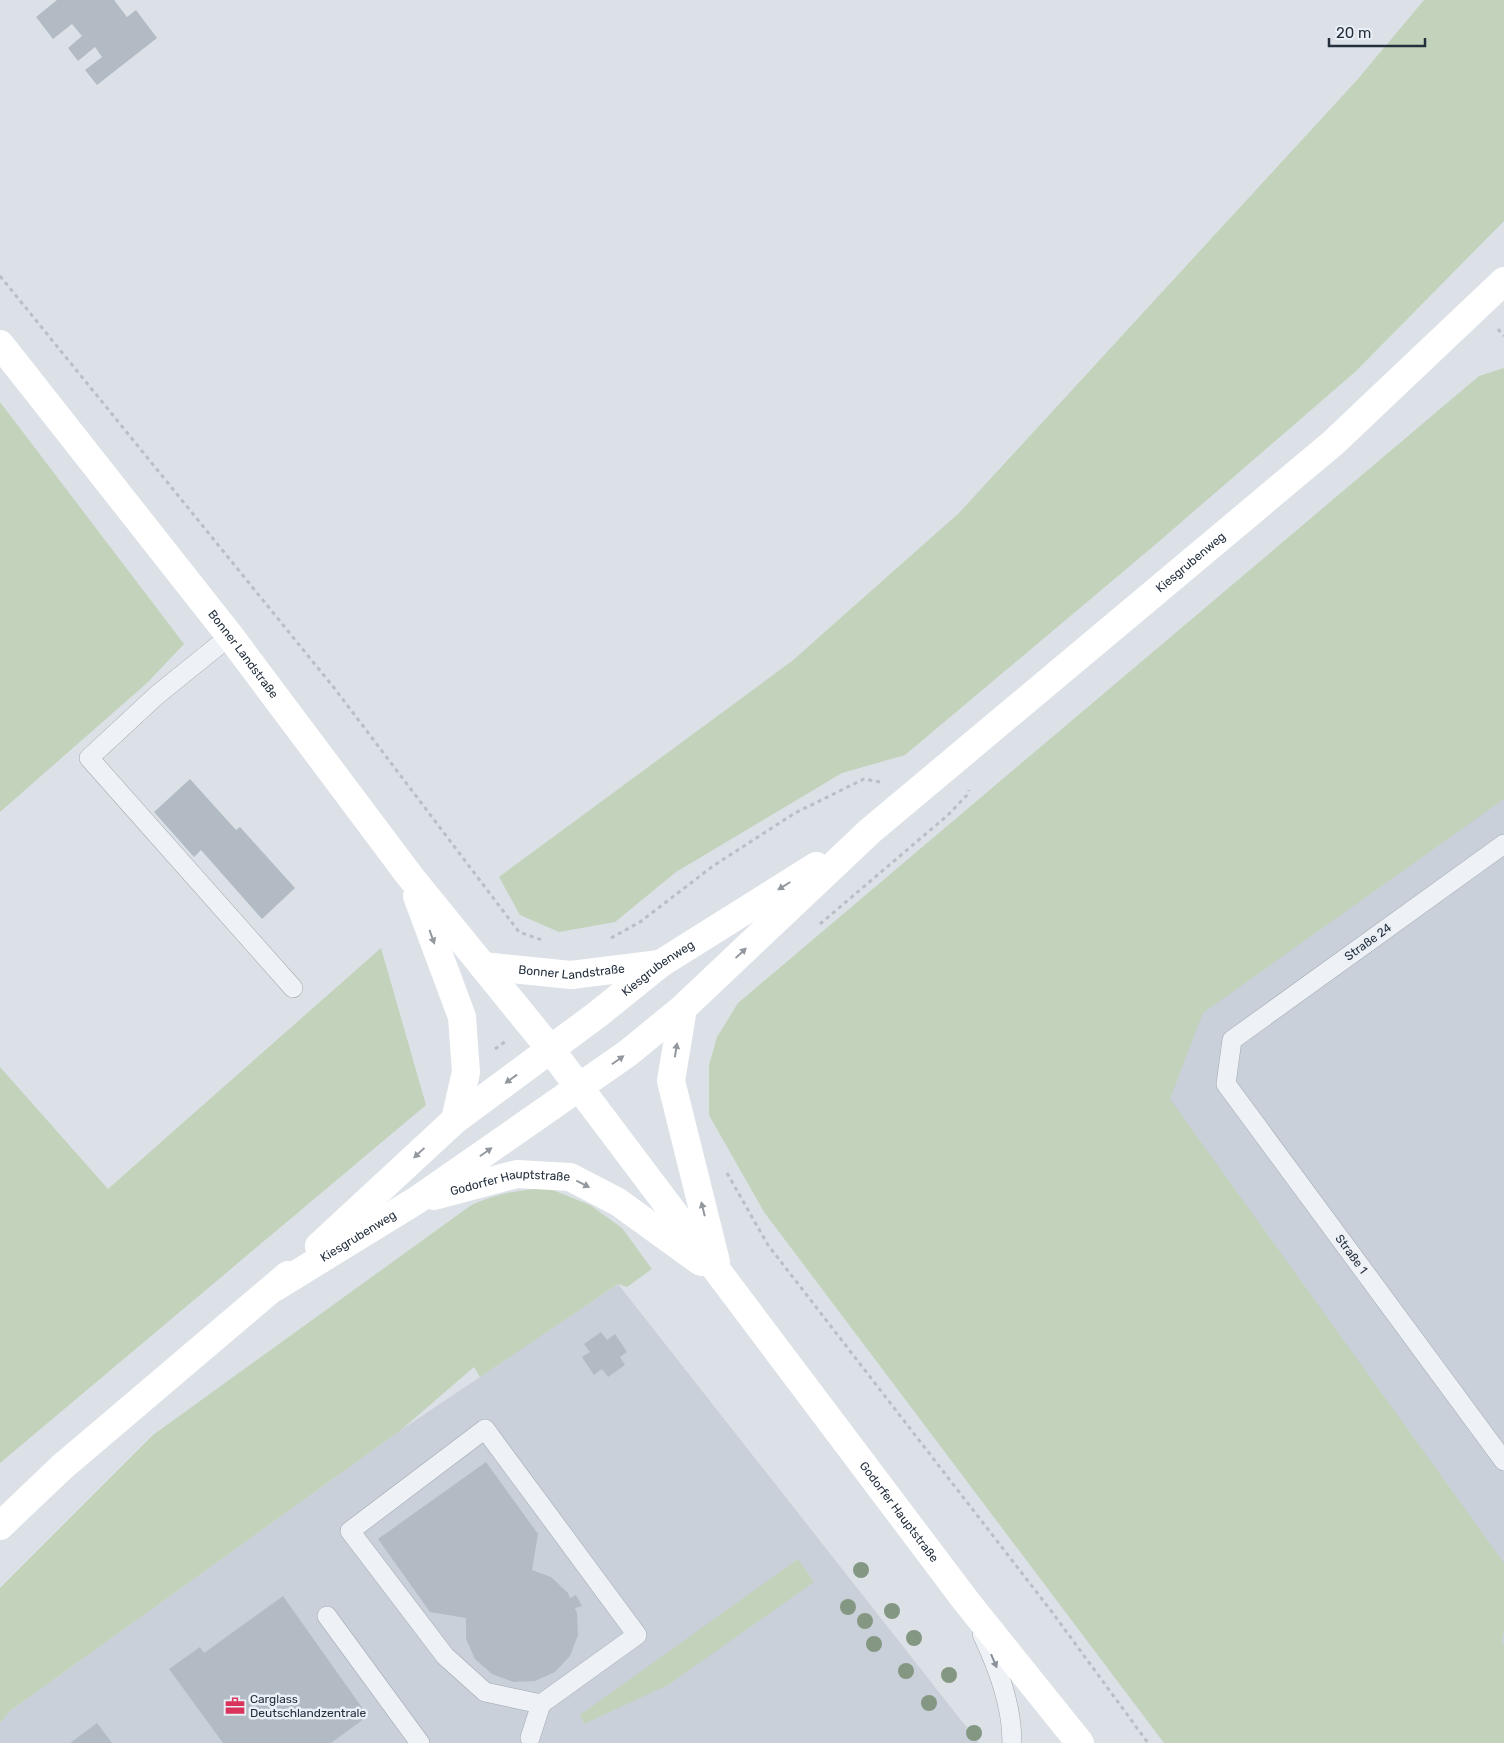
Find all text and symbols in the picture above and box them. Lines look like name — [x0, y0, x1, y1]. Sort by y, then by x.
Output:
scale bar — [1329, 15, 1425, 47]
text: 20 m — [1336, 24, 1371, 42]
street label: Kiesgrubenweg — [1153, 529, 1228, 595]
street label: Bonner Landstraße — [205, 607, 281, 701]
one-way arrow — [778, 881, 791, 890]
street label: Straße 24 — [1342, 920, 1395, 964]
one-way arrow — [428, 930, 436, 945]
street label: Kiesgrubenweg — [619, 937, 697, 999]
one-way arrow — [734, 947, 746, 959]
street label: Bonner Landstraße — [518, 961, 626, 982]
one-way arrow — [672, 1042, 680, 1058]
one-way arrow — [612, 1055, 625, 1065]
one-way arrow — [504, 1074, 518, 1084]
one-way arrow — [413, 1147, 425, 1159]
one-way arrow — [479, 1147, 493, 1157]
street label: Godorfer Hauptstraße — [449, 1167, 571, 1198]
one-way arrow — [576, 1180, 590, 1188]
one-way arrow — [699, 1201, 707, 1216]
street label: Kiesgrubenweg — [318, 1208, 399, 1265]
street label: Straße 1 — [1332, 1232, 1370, 1276]
street label: Godorfer Hauptstraße — [857, 1459, 941, 1565]
one-way arrow — [991, 1654, 999, 1668]
place label: Carglass Deutschlandzentrale — [250, 1692, 367, 1720]
office icon: Carglass Deutschlandzentrale — [224, 1695, 246, 1717]

